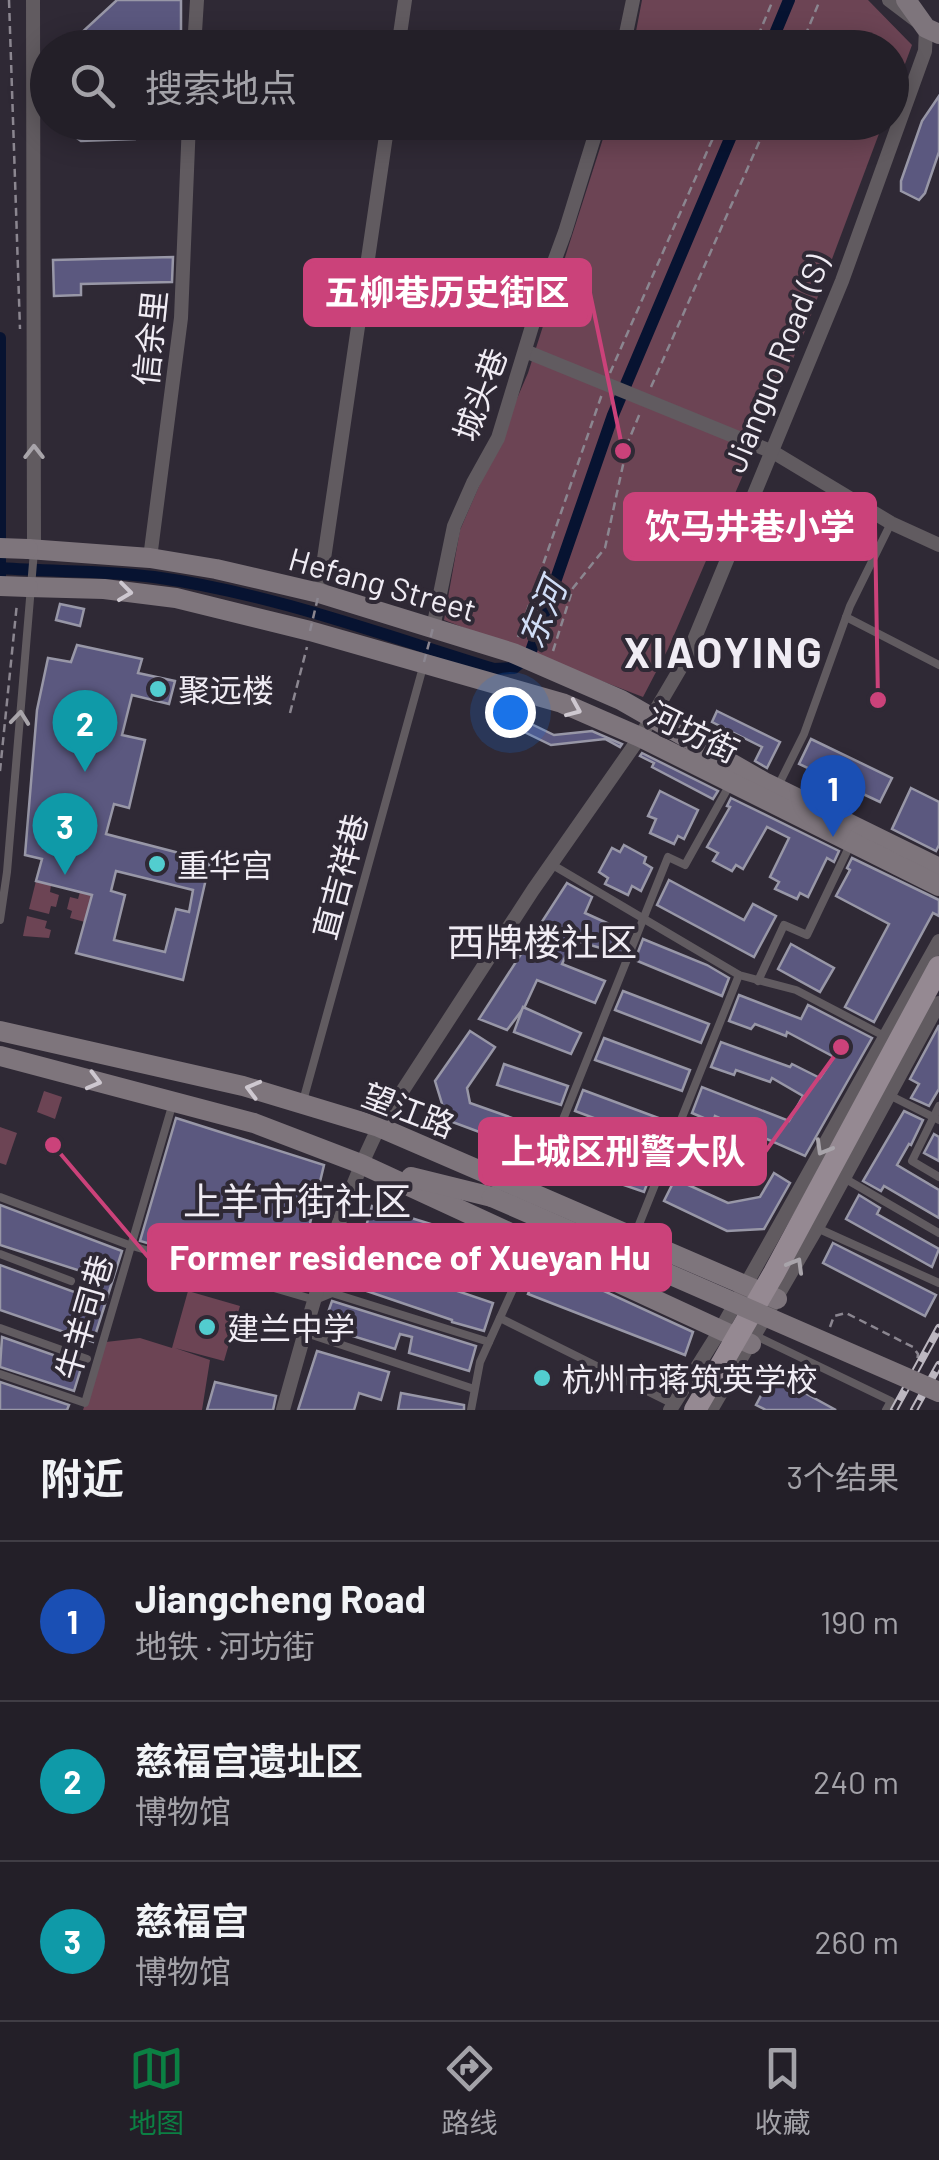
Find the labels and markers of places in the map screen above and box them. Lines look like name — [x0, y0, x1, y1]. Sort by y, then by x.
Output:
callout: 五柳巷历史街区 — [305, 260, 590, 325]
callout: 饮马井巷小学 — [625, 494, 875, 559]
place label: 聚远楼 — [178, 670, 274, 708]
marker: 聚远楼 — [147, 678, 169, 700]
pin: 2 — [52, 690, 118, 772]
pin: 1 — [800, 754, 866, 837]
pin: 3 — [32, 792, 98, 875]
place label: 重华宫 — [177, 845, 273, 883]
marker: 重华宫 — [146, 853, 168, 875]
callout: 上城区刑警大队 — [480, 1119, 765, 1184]
callout: Former residence of Xueyan Hu — [149, 1225, 670, 1290]
place label: 建兰中学 — [227, 1308, 355, 1346]
marker: 建兰中学 — [196, 1316, 218, 1338]
place label: 杭州市蒋筑英学校 — [562, 1359, 818, 1397]
marker: 杭州市蒋筑英学校 — [531, 1367, 553, 1389]

